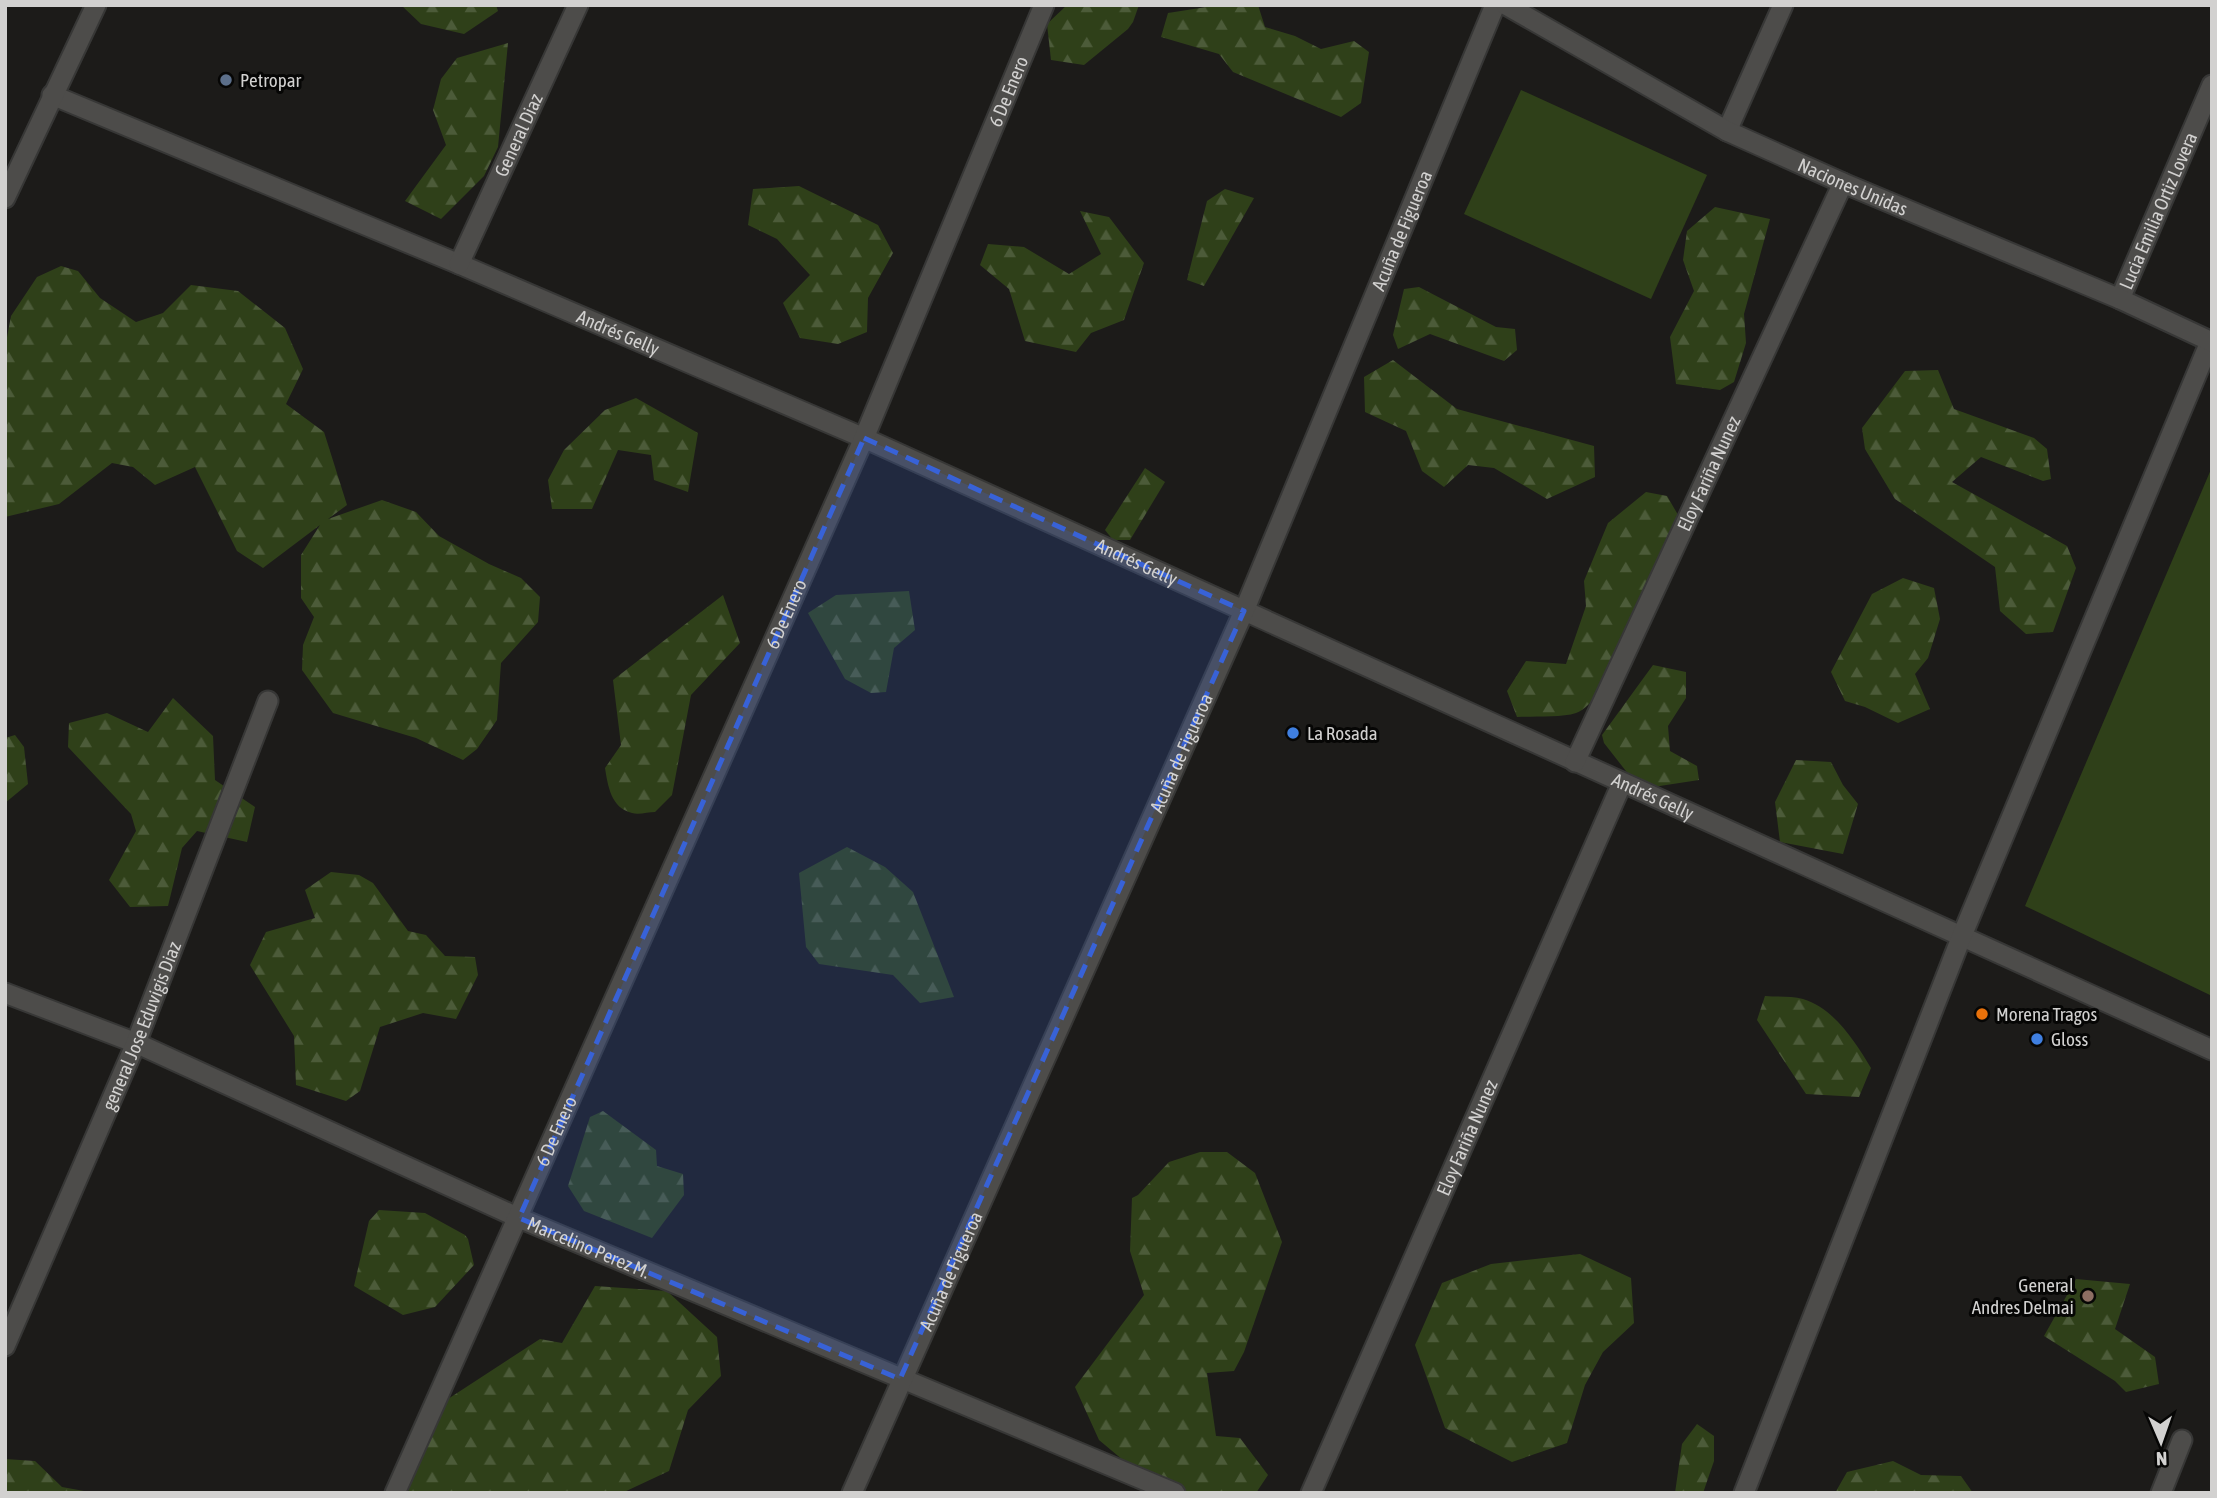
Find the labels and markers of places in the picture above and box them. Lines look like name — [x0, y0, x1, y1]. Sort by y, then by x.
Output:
place label: Petropar — [240, 69, 302, 91]
marker: Petropar — [218, 72, 234, 88]
place label: La Rosada — [1307, 722, 1378, 744]
marker: La Rosada — [1285, 725, 1301, 741]
place label: Morena Tragos — [1996, 1003, 2098, 1025]
marker: Morena Tragos — [1974, 1006, 1990, 1022]
place label: Gloss — [2051, 1028, 2089, 1050]
marker: Gloss — [2029, 1031, 2045, 1047]
place label: General Andres Delmai — [1972, 1274, 2074, 1318]
marker: General Andres Delmai — [2080, 1288, 2096, 1304]

